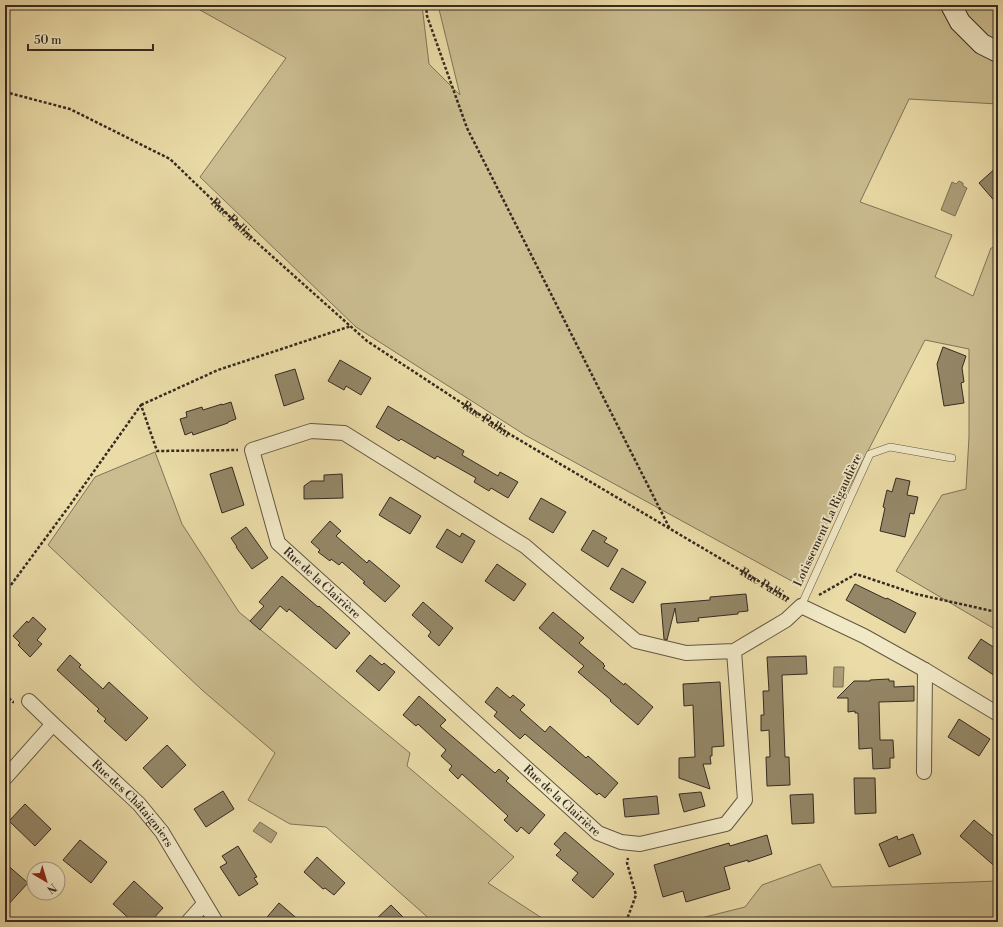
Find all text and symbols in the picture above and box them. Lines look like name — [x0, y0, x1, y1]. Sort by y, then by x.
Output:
scale bar — [28, 26, 153, 52]
text: 50 m — [34, 33, 62, 48]
street label: Rue Pallin — [207, 195, 258, 244]
street label: Rue Pallin — [459, 398, 514, 441]
street label: Lotissement La Rigaudière — [790, 451, 866, 589]
street label: Rue de la Clairière — [280, 544, 364, 622]
street label: Rue Pallin — [737, 564, 793, 605]
street label: Rue des Châtaigniers — [89, 756, 177, 850]
street label: Rue de la Clairière — [520, 761, 604, 840]
north arrow — [26, 861, 66, 901]
text: N — [44, 880, 59, 896]

